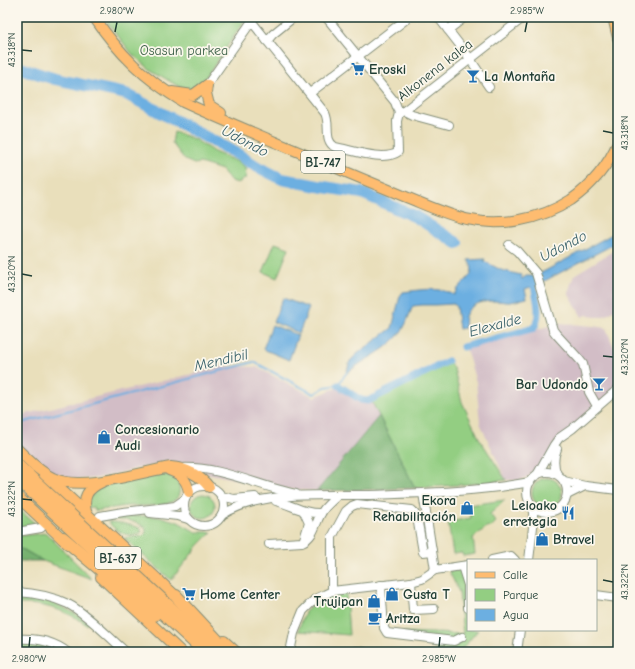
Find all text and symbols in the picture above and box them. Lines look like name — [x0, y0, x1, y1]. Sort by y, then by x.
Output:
text: 2.980°W — [100, 5, 135, 17]
text: 2.985°W — [510, 5, 544, 17]
text: 43.318°N — [6, 33, 18, 67]
street label: Alkonena kalea — [394, 35, 476, 105]
park label: Osasun parkea — [140, 42, 228, 59]
supermarket icon: Eroski — [350, 61, 366, 77]
place label: Eroski — [369, 61, 406, 78]
bar icon: La Montaña — [465, 68, 481, 84]
place label: La Montaña — [484, 68, 555, 85]
text: 43.318°N — [619, 116, 631, 150]
water label: Udondo — [218, 121, 272, 161]
road number: BI-747 — [301, 151, 345, 173]
water label: Udondo — [536, 226, 590, 265]
text: 43.320°N — [6, 256, 18, 292]
water label: Elexalde — [467, 309, 524, 341]
text: 43.320°N — [619, 339, 631, 375]
water label: Mendibil — [191, 345, 250, 375]
place label: Bar Udondo — [516, 376, 588, 393]
bar icon: Bar Udondo — [591, 376, 607, 392]
place label: Concesionario Audi — [115, 421, 199, 454]
shop icon: Concesionario Audi — [96, 429, 112, 445]
text: 43.322°N — [6, 481, 18, 517]
place label: Ekora Rehabilitación — [373, 492, 456, 525]
place label: Leioako erretegia — [503, 497, 557, 530]
shop icon: Ekora Rehabilitación — [459, 500, 475, 516]
restaurant icon: Leioako erretegia — [560, 505, 576, 521]
shop icon: Btravel — [534, 531, 550, 547]
place label: Btravel — [553, 531, 594, 548]
road number: BI-637 — [95, 547, 141, 569]
legend — [467, 559, 597, 631]
text: 43.322°N — [619, 564, 631, 600]
text: Calle — [503, 568, 528, 582]
supermarket icon: Home Center — [181, 586, 197, 602]
place label: Home Center — [200, 586, 280, 603]
shop icon: Gusta T — [384, 586, 400, 602]
place label: Gusta T — [403, 586, 450, 603]
text: Parque — [503, 588, 538, 602]
place label: Trujipan — [314, 593, 363, 610]
shop icon: Trujipan — [366, 593, 382, 609]
text: Agua — [503, 608, 529, 622]
cafe icon: Aritza — [367, 610, 383, 626]
place label: Aritza — [386, 610, 420, 627]
text: 2.980°W — [12, 653, 47, 665]
text: 2.985°W — [422, 653, 456, 665]

